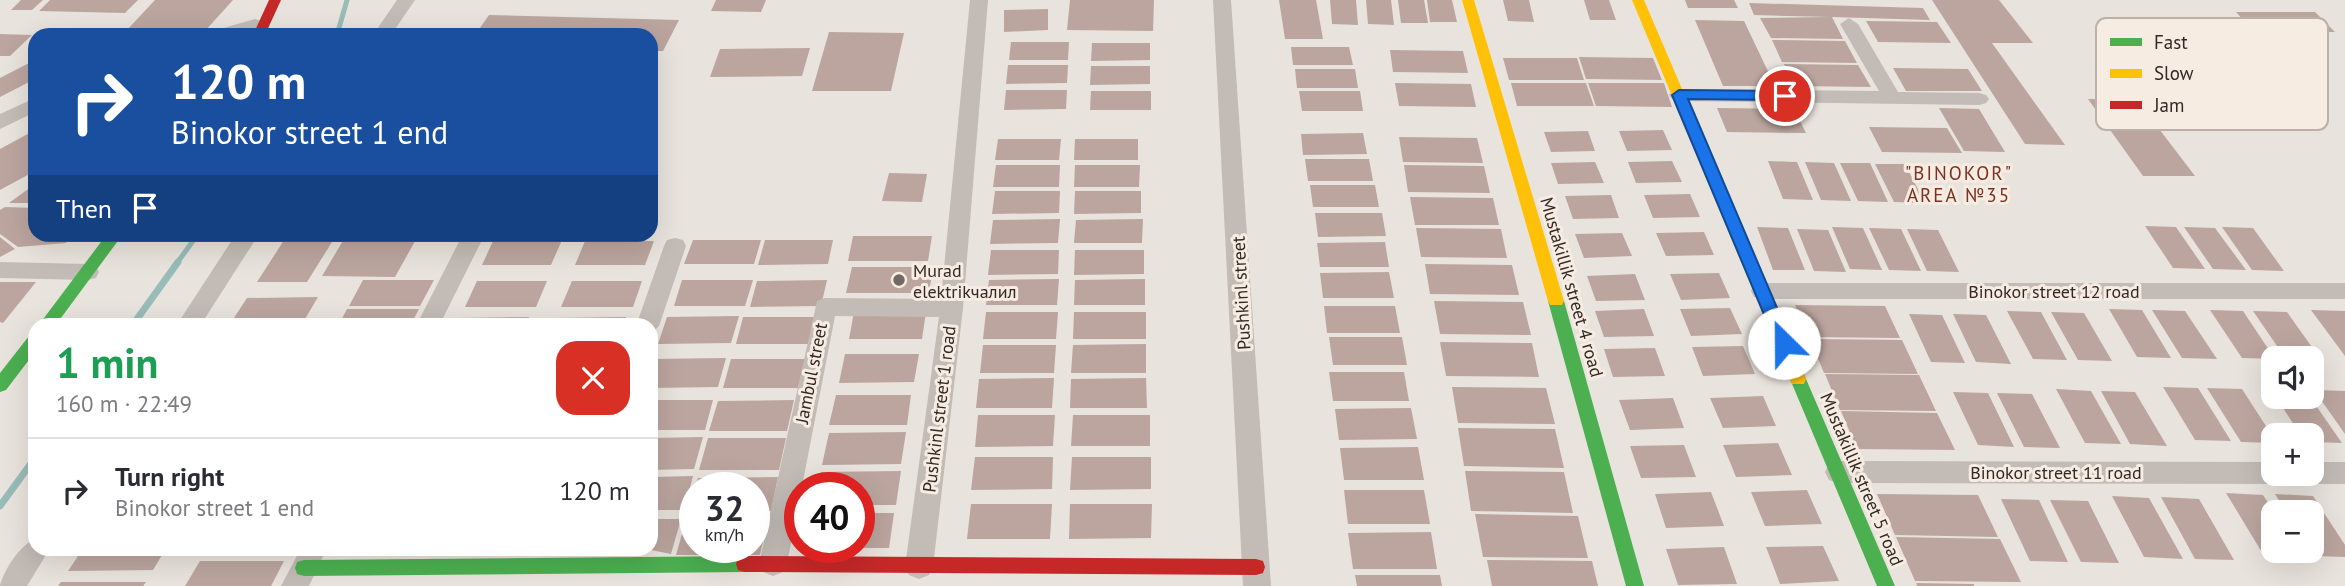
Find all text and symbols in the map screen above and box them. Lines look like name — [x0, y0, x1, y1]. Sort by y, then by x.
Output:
legend — [2096, 18, 2328, 130]
text: Fast — [2154, 30, 2188, 54]
text: 120 m — [171, 49, 306, 113]
icon: right — [56, 56, 147, 147]
text: Slow — [2154, 61, 2194, 85]
pin — [1755, 66, 1815, 126]
icon: arrive — [1766, 77, 1804, 115]
text: Jam — [2153, 93, 2184, 117]
text: Binokor street 1 end — [171, 111, 448, 153]
district label: "BINOKOR" AREA №35 — [1905, 161, 2013, 207]
icon: arrive — [126, 189, 164, 227]
text: Then — [56, 192, 112, 225]
street label: Mustakillik street 4 road — [1535, 194, 1609, 380]
street label: Pushkinl street — [1227, 236, 1255, 350]
place label: Murad elektrikчалил — [913, 259, 1017, 303]
marker: Murad elektrikчалил — [891, 272, 907, 288]
street label: Binokor street 12 road — [1968, 280, 2140, 303]
position arrow — [1747, 306, 1821, 380]
street label: Jambul street — [790, 321, 832, 426]
street label: Pushkinl street 1 road — [917, 324, 961, 494]
text: 1 min — [56, 335, 158, 390]
button: close — [556, 341, 630, 415]
map controls — [2261, 346, 2324, 563]
button: sound — [2261, 346, 2324, 409]
text: 160 m · 22:49 — [56, 389, 192, 418]
street label: Mustakillik street 5 road — [1815, 389, 1909, 569]
button: + — [2261, 423, 2324, 486]
text: Turn right — [115, 460, 224, 493]
street label: Binokor street 11 road — [1970, 461, 2142, 484]
icon: right — [56, 472, 94, 510]
speed limit sign: 40 — [784, 472, 875, 563]
text: 120 m — [559, 474, 630, 507]
text: 32 — [705, 485, 744, 531]
text: Binokor street 1 end — [115, 493, 314, 522]
button: − — [2261, 500, 2324, 563]
text: km/h — [705, 523, 744, 546]

